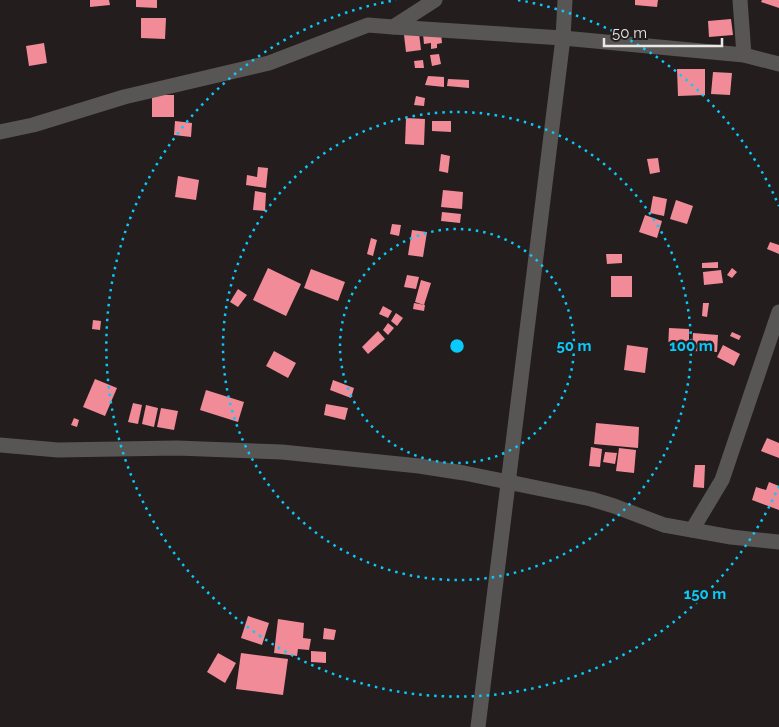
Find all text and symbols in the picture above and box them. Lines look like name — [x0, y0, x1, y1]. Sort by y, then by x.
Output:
scale bar — [604, 15, 722, 47]
text: 50 m — [612, 24, 647, 42]
centre of rings — [448, 337, 466, 355]
text: 50 m — [556, 337, 592, 355]
text: 100 m — [669, 337, 713, 355]
text: 150 m — [684, 585, 726, 603]

